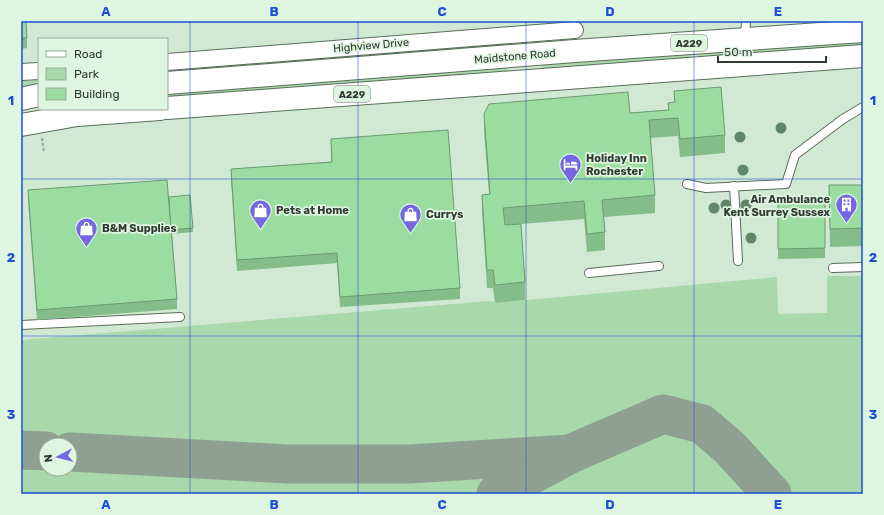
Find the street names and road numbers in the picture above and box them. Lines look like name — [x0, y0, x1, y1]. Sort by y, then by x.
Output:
road number: A229 — [671, 35, 707, 51]
street label: Highview Drive — [333, 36, 410, 55]
street label: Maidstone Road — [474, 46, 556, 67]
road number: A229 — [334, 86, 370, 102]

